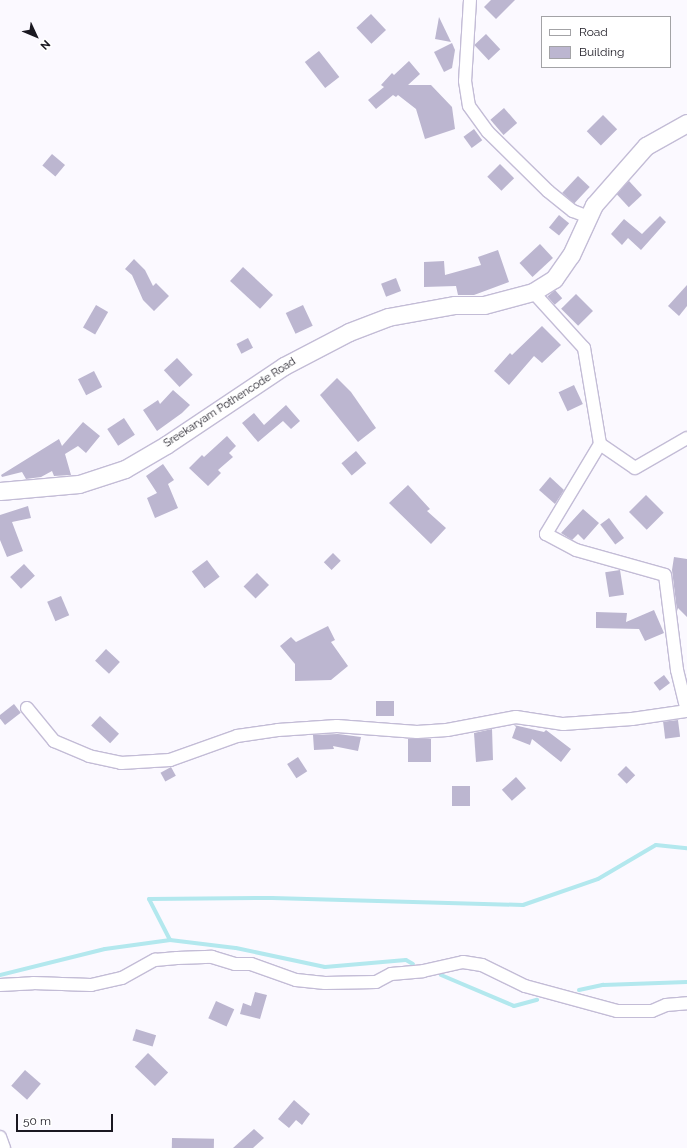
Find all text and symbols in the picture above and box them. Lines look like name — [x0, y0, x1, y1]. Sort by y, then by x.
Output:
north arrow — [16, 16, 56, 56]
legend — [541, 16, 671, 68]
text: Road — [579, 25, 608, 39]
text: N — [37, 37, 53, 52]
text: Building — [579, 45, 625, 59]
street label: Sreekaryam Pothencode Road — [161, 355, 299, 451]
scale bar — [18, 1106, 115, 1132]
text: 50 m — [23, 1114, 51, 1128]

